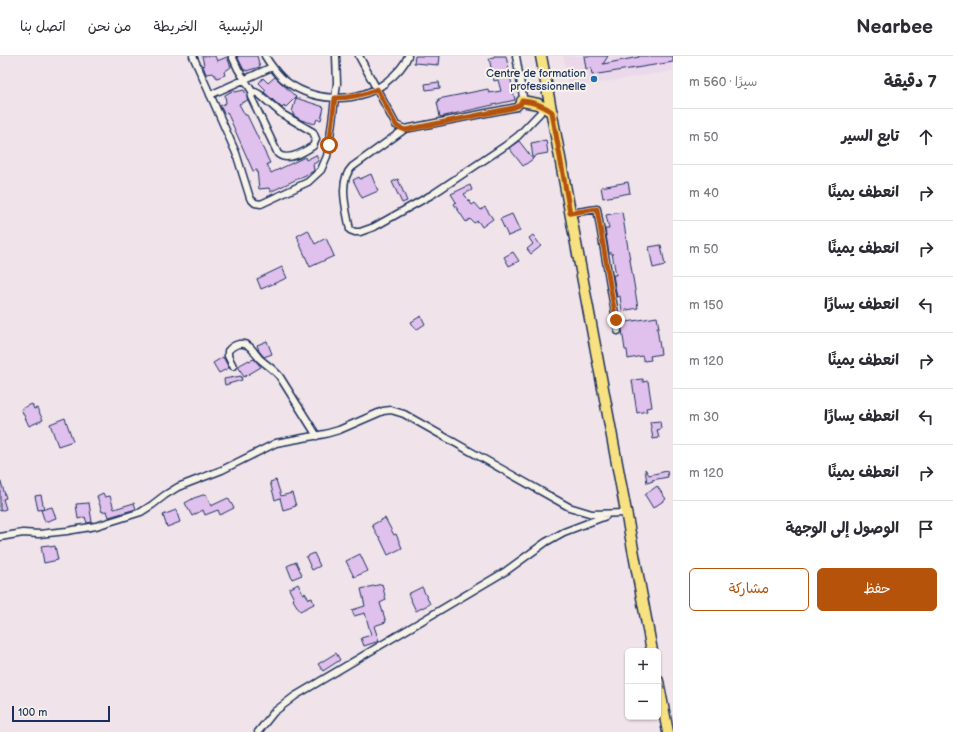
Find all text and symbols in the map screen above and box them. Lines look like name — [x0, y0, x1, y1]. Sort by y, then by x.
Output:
text: Nearbee — [856, 16, 933, 39]
text: اتصل بنا — [20, 18, 66, 35]
text: من نحن — [88, 18, 131, 35]
text: الخريطة — [153, 18, 197, 35]
text: الرئيسية — [219, 18, 263, 35]
place label: Centre de formation professionnelle — [486, 67, 586, 93]
text: 7 دقيقة — [884, 72, 937, 92]
marker: Centre de formation professionnelle — [589, 74, 599, 84]
text: سيرًا · 560 m — [689, 74, 757, 90]
icon: ahead — [915, 126, 937, 148]
text: تابع السير — [841, 127, 899, 146]
text: 50 m — [689, 129, 718, 145]
route start — [320, 136, 338, 154]
icon: right — [915, 182, 937, 204]
text: انعطف يمينًا — [828, 183, 899, 202]
text: 40 m — [689, 185, 719, 201]
icon: right — [915, 238, 937, 260]
text: انعطف يمينًا — [828, 239, 899, 258]
text: 50 m — [689, 241, 718, 257]
icon: left — [915, 294, 937, 316]
text: انعطف يسارًا — [824, 295, 899, 314]
text: 150 m — [689, 297, 723, 313]
route end — [607, 311, 625, 329]
icon: right — [915, 350, 937, 372]
text: انعطف يمينًا — [828, 351, 899, 370]
text: 120 m — [689, 353, 724, 369]
icon: left — [915, 406, 937, 428]
text: انعطف يسارًا — [824, 407, 899, 426]
text: 30 m — [689, 409, 719, 425]
icon: right — [915, 462, 937, 484]
text: انعطف يمينًا — [828, 463, 899, 482]
text: 120 m — [689, 465, 724, 481]
icon: arrive — [915, 518, 937, 540]
text: الوصول إلى الوجهة — [785, 519, 899, 538]
button: مشاركة — [689, 568, 809, 611]
button: حفظ — [817, 568, 937, 611]
map controls — [625, 648, 661, 720]
button: + — [625, 648, 661, 684]
button: − — [625, 684, 661, 720]
scale bar — [12, 704, 110, 723]
text: 100 m — [18, 706, 47, 719]

